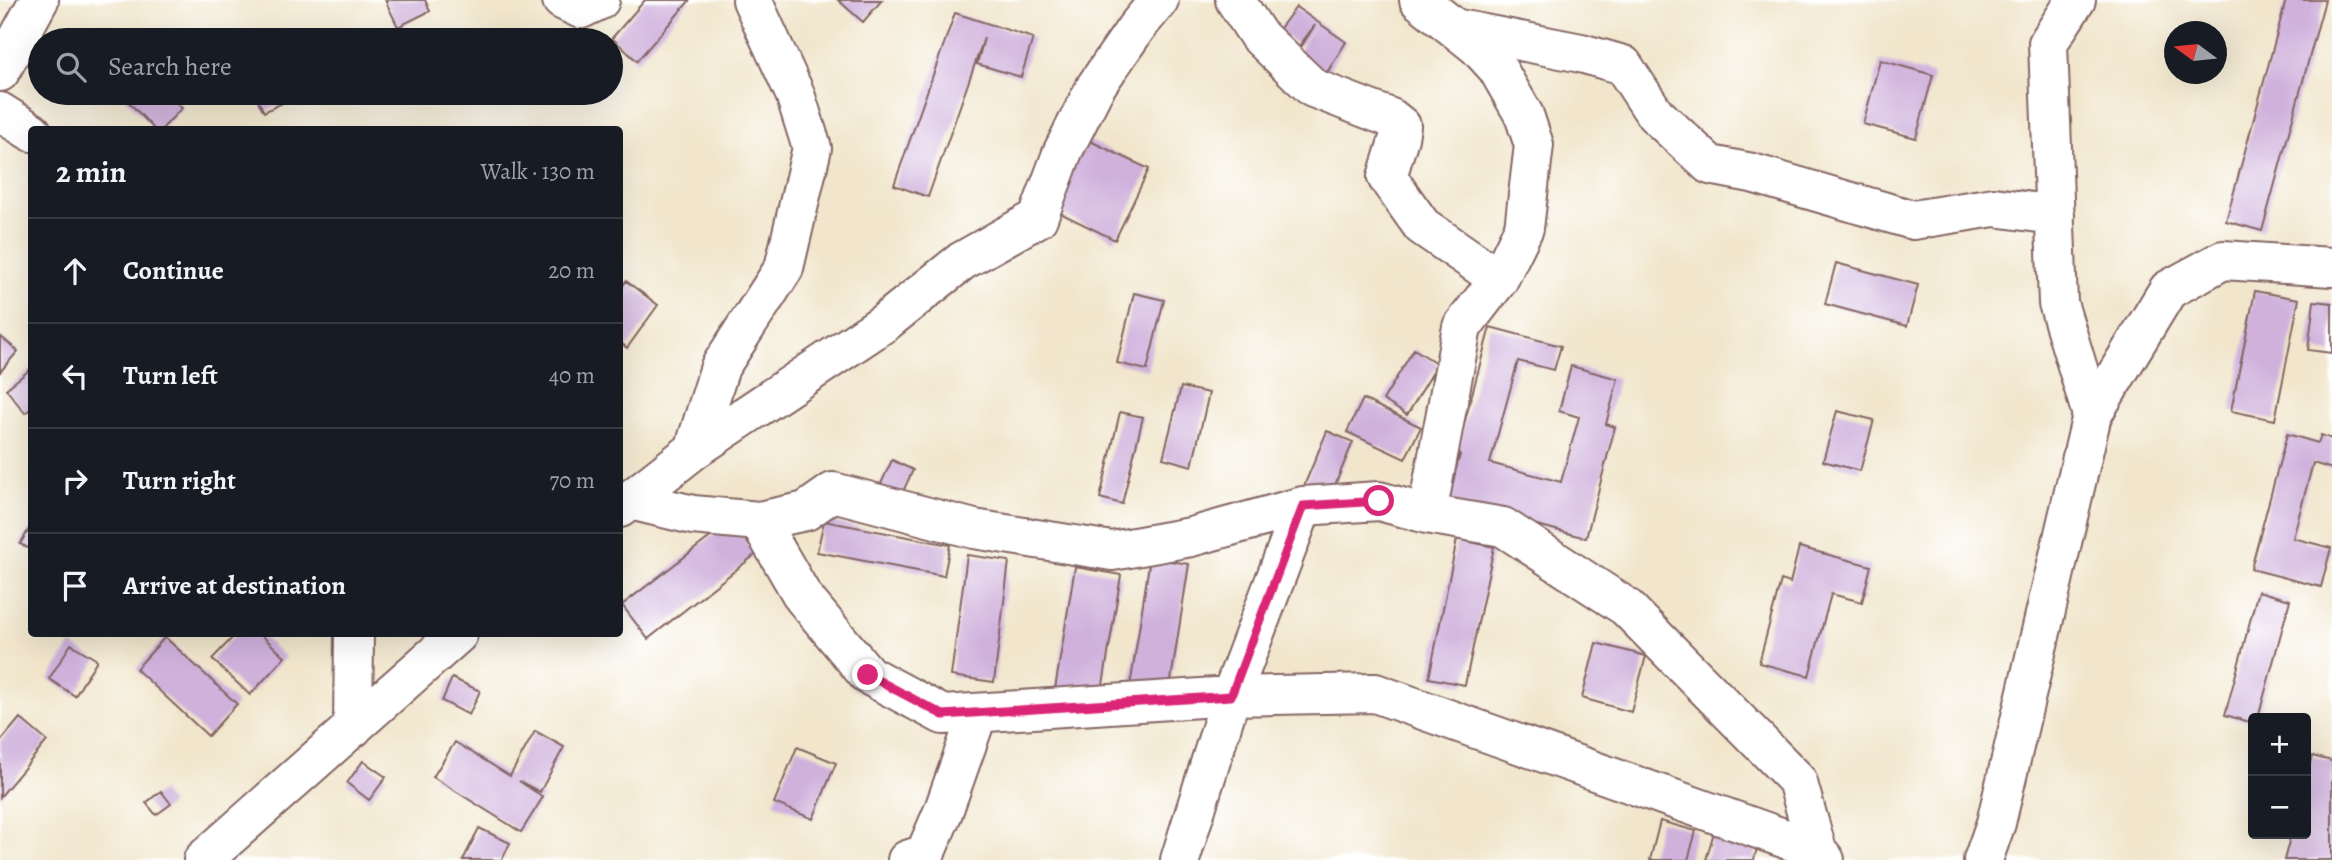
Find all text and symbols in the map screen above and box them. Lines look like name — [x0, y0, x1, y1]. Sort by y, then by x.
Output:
north arrow — [2164, 21, 2227, 84]
search box — [28, 28, 623, 105]
icon: search — [52, 48, 90, 86]
text: Search here — [108, 49, 232, 84]
text: 2 min — [56, 152, 126, 192]
text: Walk · 130 m — [481, 156, 595, 187]
icon: ahead — [56, 252, 94, 290]
text: Continue — [123, 253, 224, 288]
text: 20 m — [548, 255, 595, 286]
icon: left — [56, 357, 94, 395]
text: Turn left — [123, 358, 218, 393]
text: 40 m — [549, 360, 595, 391]
icon: right — [56, 462, 94, 500]
text: Turn right — [123, 463, 236, 498]
text: 70 m — [549, 465, 595, 496]
route start — [1363, 485, 1394, 516]
icon: arrive — [56, 567, 94, 605]
text: Arrive at destination — [123, 568, 346, 603]
route end — [852, 659, 883, 690]
map controls — [2248, 713, 2311, 839]
button: + — [2248, 713, 2311, 776]
button: − — [2248, 776, 2311, 839]

